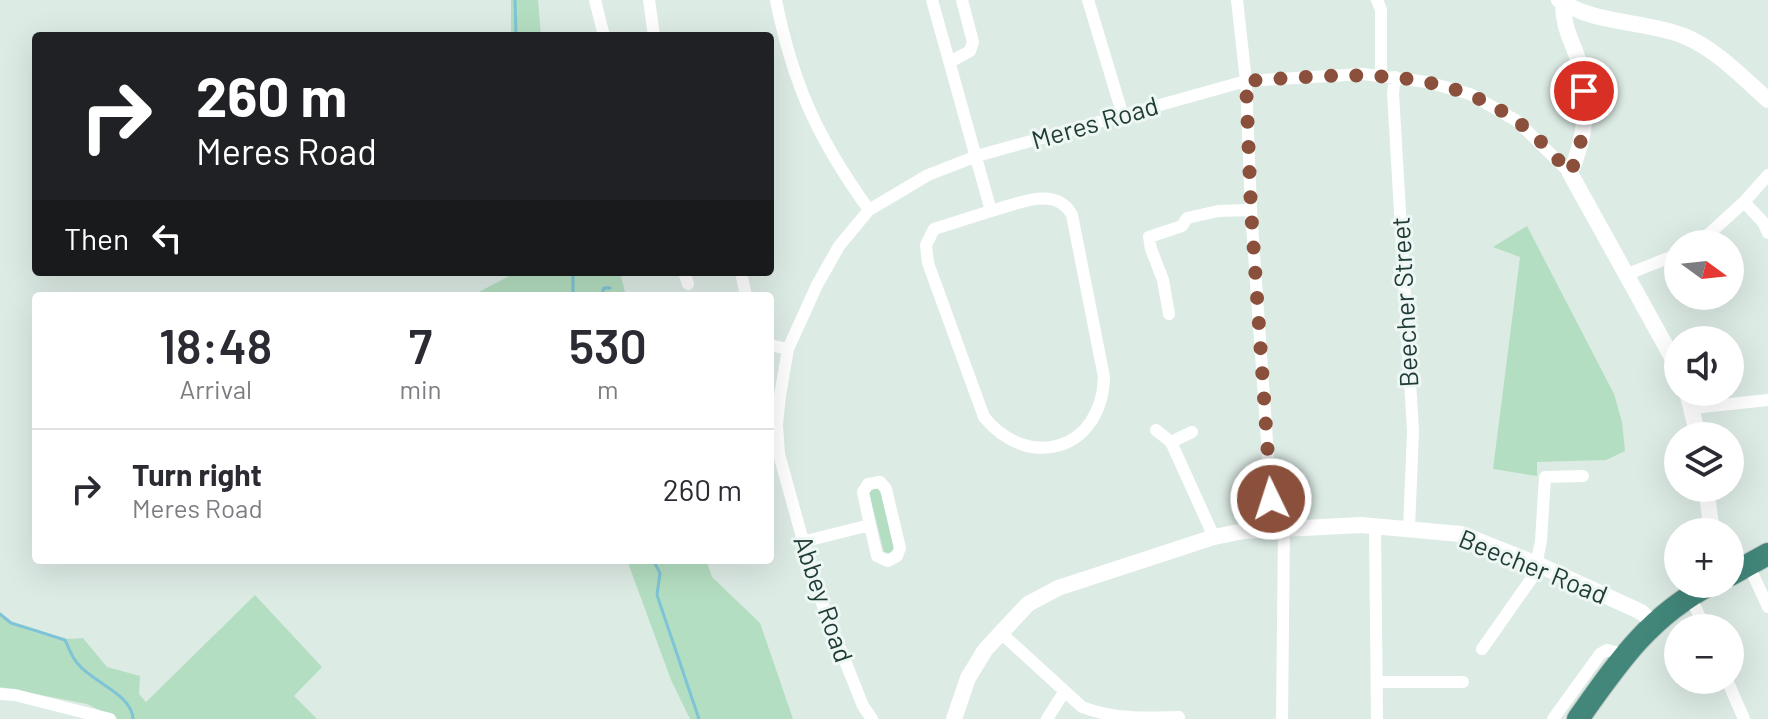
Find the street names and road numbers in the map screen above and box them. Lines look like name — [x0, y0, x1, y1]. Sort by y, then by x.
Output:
street label: Meres Road — [1028, 89, 1162, 154]
street label: Beecher Street — [1384, 216, 1423, 388]
street label: Beecher Road — [1455, 522, 1612, 609]
street label: Abbey Road — [788, 531, 861, 666]

